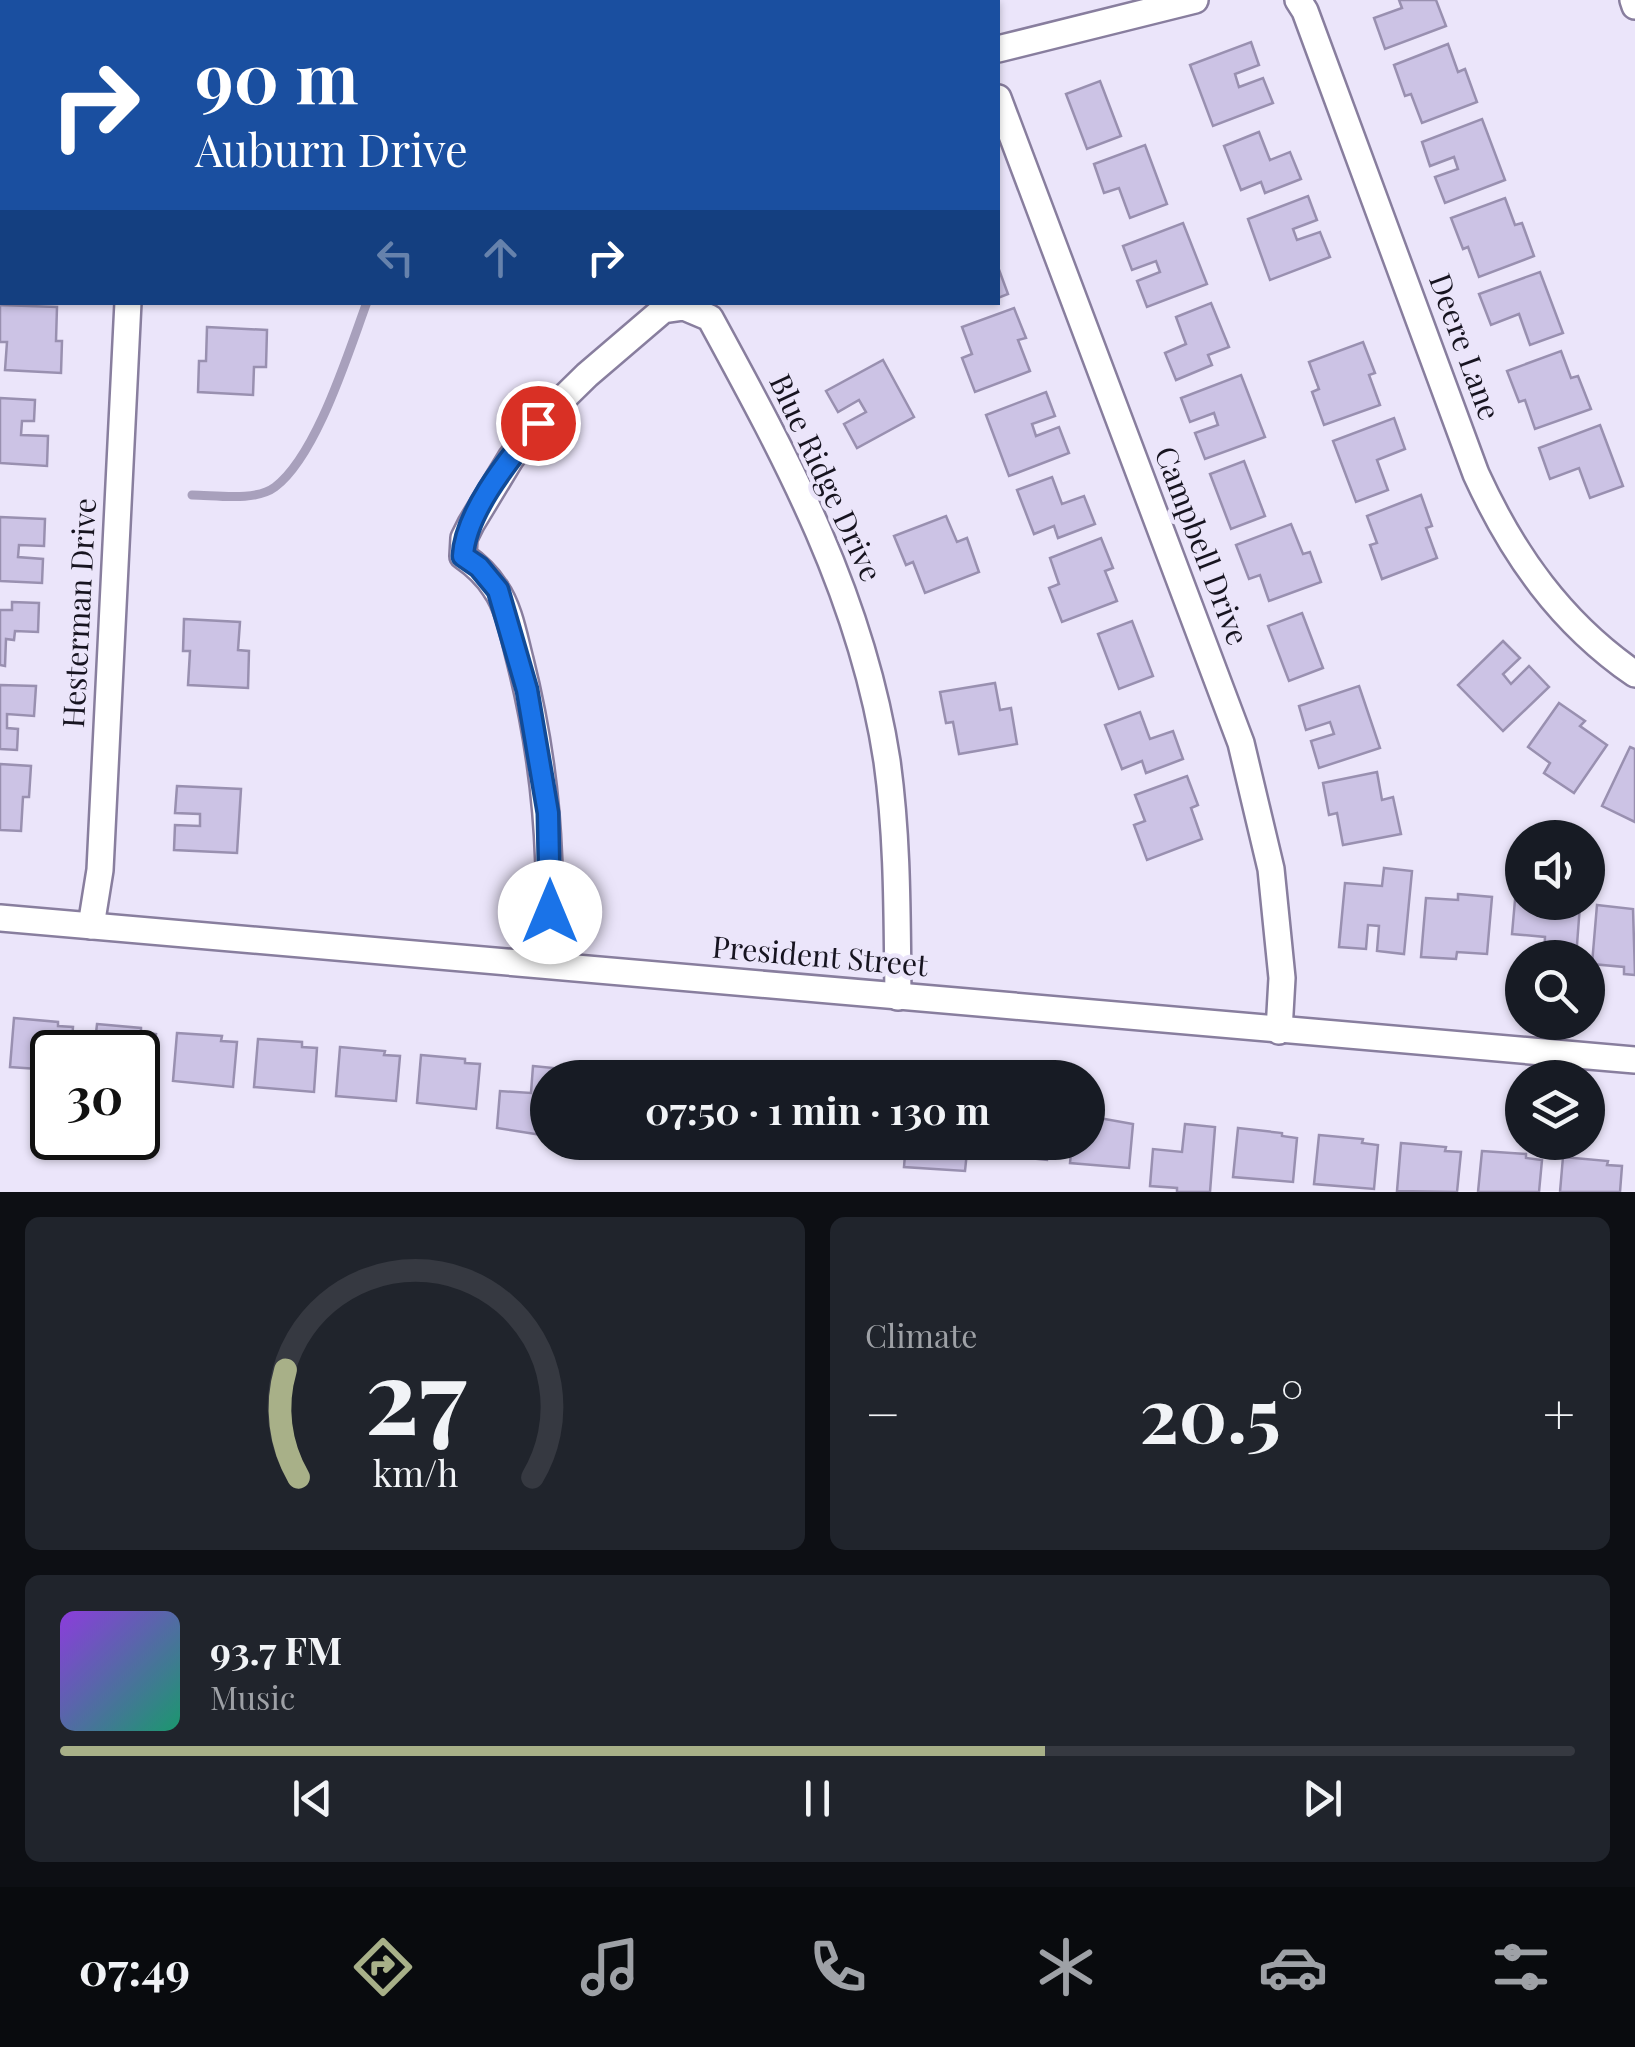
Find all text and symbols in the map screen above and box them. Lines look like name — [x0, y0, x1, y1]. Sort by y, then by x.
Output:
text: 90 m — [195, 28, 359, 122]
icon: right — [30, 40, 160, 170]
text: Auburn Drive — [195, 118, 468, 178]
icon: left — [368, 230, 423, 285]
icon: ahead — [473, 230, 528, 285]
icon: right — [578, 230, 633, 285]
street label: Deere Lane — [1421, 268, 1511, 425]
street label: Blue Ridge Drive — [761, 367, 892, 587]
pin — [496, 381, 581, 466]
icon: arrive — [511, 396, 566, 451]
street label: Campbell Drive — [1147, 440, 1259, 650]
street label: Hesterman Drive — [52, 497, 104, 729]
map controls — [1505, 820, 1605, 1160]
button: sound — [1505, 820, 1605, 920]
position arrow — [498, 860, 602, 964]
street label: President Street — [711, 926, 930, 984]
button: search — [1505, 940, 1605, 1040]
speed limit sign: 30 — [30, 1030, 160, 1160]
button: layers — [1505, 1060, 1605, 1160]
text: 07:50 · 1 min · 130 m — [645, 1084, 990, 1135]
text: Climate — [865, 1313, 977, 1356]
text: 27 — [364, 1322, 467, 1461]
text: 20.5° — [1140, 1362, 1304, 1462]
text: − — [865, 1375, 901, 1449]
text: + — [1543, 1375, 1575, 1449]
text: km/h — [372, 1448, 458, 1496]
text: 93.7 FM — [210, 1624, 342, 1675]
text: Music — [210, 1675, 295, 1718]
icon: previous — [285, 1771, 340, 1826]
icon: pause — [790, 1771, 845, 1826]
icon: next — [1295, 1771, 1350, 1826]
icon: directions — [348, 1932, 418, 2002]
icon: music — [575, 1932, 645, 2002]
icon: phone — [803, 1932, 873, 2002]
icon: climate — [1031, 1932, 1101, 2002]
icon: car — [1258, 1932, 1328, 2002]
icon: filters — [1486, 1932, 1556, 2002]
text: 07:49 — [79, 1937, 190, 1997]

